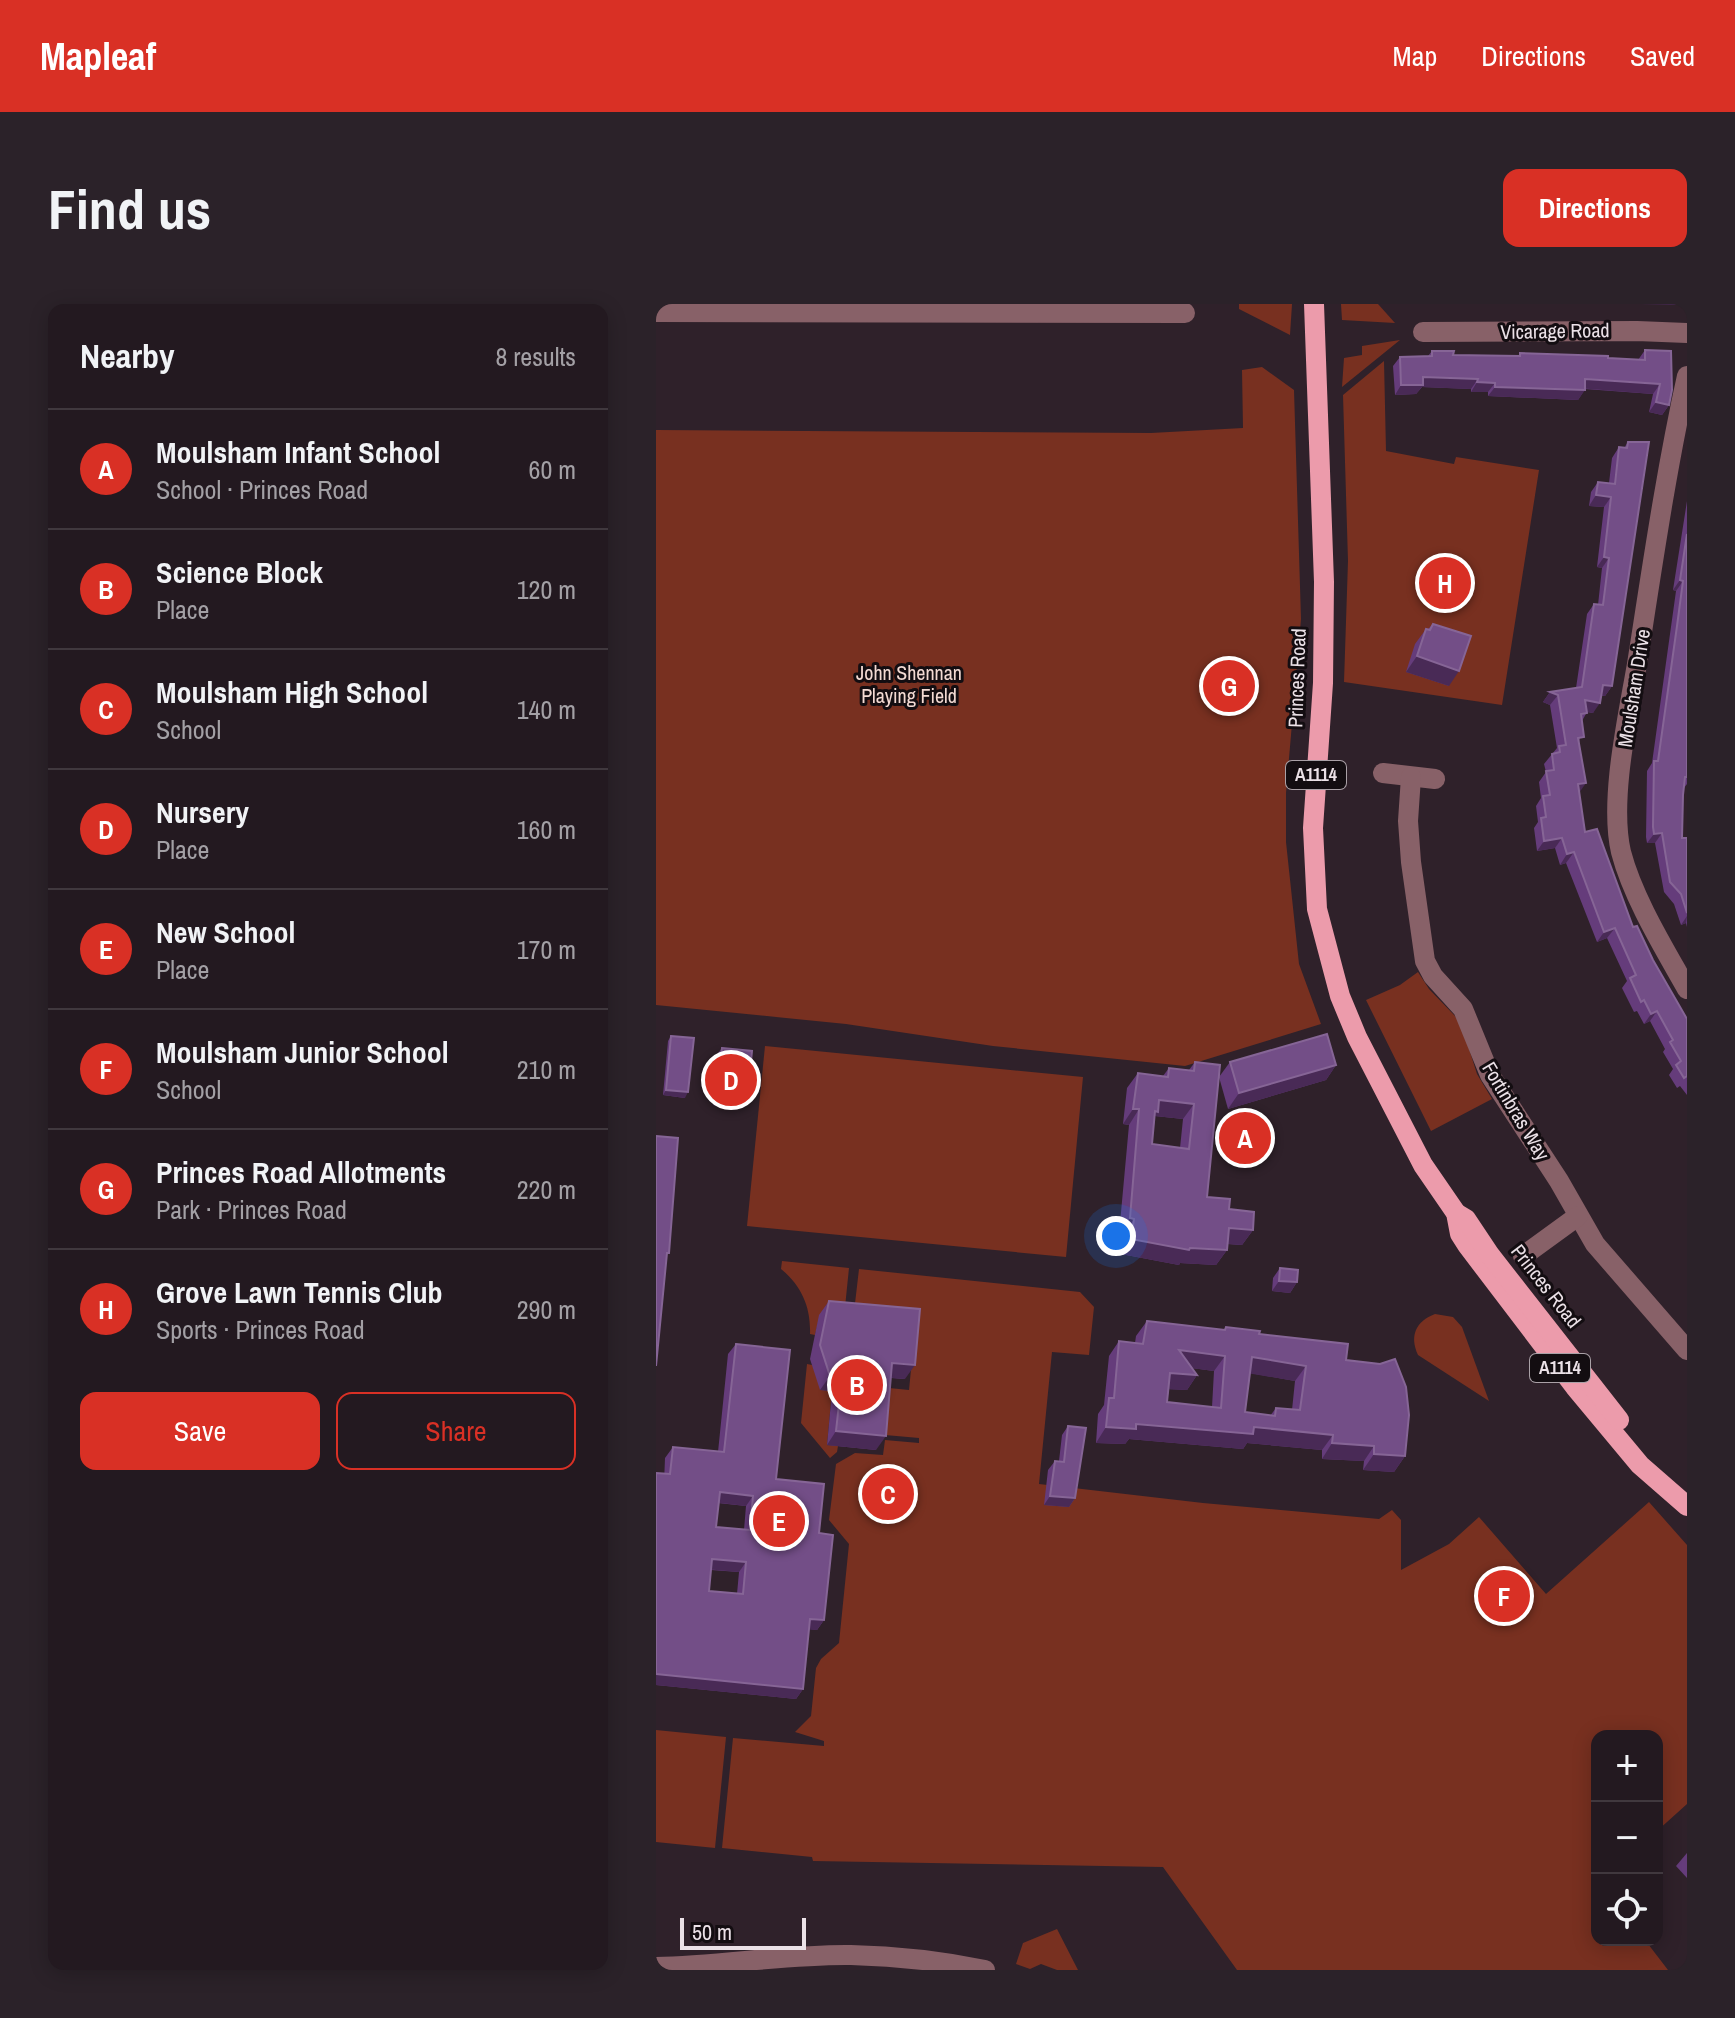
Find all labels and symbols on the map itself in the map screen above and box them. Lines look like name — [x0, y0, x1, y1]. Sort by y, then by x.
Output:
street label: Vicarage Road — [1500, 316, 1610, 345]
pin: H — [1419, 553, 1471, 613]
street label: Moulsham Drive — [1611, 627, 1656, 749]
street label: Princes Road — [1281, 628, 1312, 728]
pin: G — [1203, 656, 1255, 716]
park label: John Shennan Playing Field — [856, 659, 962, 709]
road number: A1114 — [1286, 761, 1346, 789]
pin: D — [705, 1050, 757, 1110]
street label: Fortinbras Way — [1476, 1056, 1557, 1166]
pin: A — [1219, 1108, 1271, 1168]
your location — [1096, 1216, 1136, 1256]
street label: Princes Road — [1505, 1238, 1588, 1333]
road number: A1114 — [1530, 1354, 1590, 1382]
pin: B — [831, 1355, 883, 1415]
pin: C — [862, 1464, 914, 1524]
pin: E — [753, 1491, 805, 1551]
pin: F — [1478, 1566, 1530, 1626]
scale bar — [680, 1914, 806, 1950]

